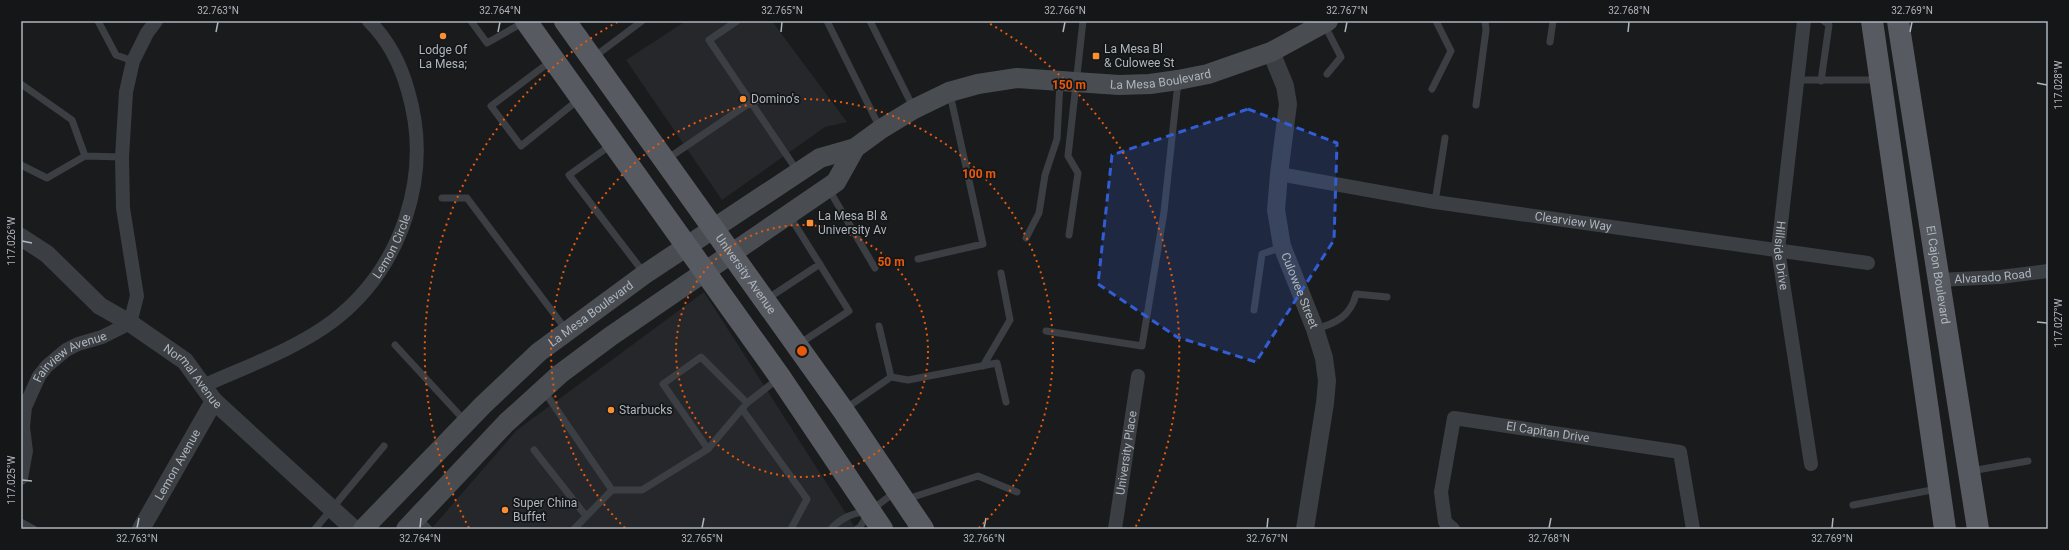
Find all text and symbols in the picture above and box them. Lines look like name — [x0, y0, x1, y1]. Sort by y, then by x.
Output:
text: 32.763°N — [197, 5, 239, 16]
text: 32.764°N — [479, 5, 521, 16]
text: 32.765°N — [761, 5, 803, 16]
text: 32.766°N — [1044, 5, 1086, 16]
text: 32.767°N — [1326, 5, 1368, 16]
text: 32.768°N — [1608, 5, 1650, 16]
text: 32.769°N — [1891, 5, 1933, 16]
marker: Lodge Of La Mesa; — [438, 31, 448, 41]
place label: La Mesa Bl & Culowee St — [1104, 42, 1174, 70]
place label: Lodge Of La Mesa; — [419, 43, 468, 71]
marker: La Mesa Bl & Culowee St — [1091, 51, 1101, 61]
text: 117.028°W — [2053, 60, 2064, 109]
street label: La Mesa Boulevard — [1110, 67, 1212, 92]
text: 150 m — [1052, 78, 1086, 92]
place label: Domino's — [751, 92, 800, 106]
marker: Domino's — [738, 94, 748, 104]
text: 100 m — [962, 167, 996, 181]
place label: La Mesa Bl & University Av — [818, 209, 888, 237]
street label: Clearview Way — [1534, 209, 1613, 234]
street label: Lemon Circle — [370, 212, 413, 281]
text: 117.026°W — [6, 216, 17, 265]
marker: La Mesa Bl & University Av — [805, 218, 815, 228]
street label: Hillside Drive — [1771, 220, 1791, 291]
street label: El Cajon Boulevard — [1923, 225, 1953, 325]
street label: University Avenue — [713, 231, 779, 317]
street label: Culowee Street — [1278, 250, 1321, 331]
text: 50 m — [877, 255, 905, 269]
street label: Alvarado Road — [1954, 266, 2032, 286]
street label: La Mesa Boulevard — [546, 278, 636, 350]
text: 117.027°W — [2053, 298, 2064, 347]
street label: Fairview Avenue — [30, 329, 109, 384]
street label: Normal Avenue — [161, 341, 225, 411]
centre of rings — [795, 344, 809, 358]
place label: Starbucks — [619, 403, 673, 417]
marker: Starbucks — [606, 405, 616, 415]
street label: University Place — [1113, 410, 1140, 496]
street label: El Capitan Drive — [1505, 419, 1590, 445]
street label: Lemon Avenue — [152, 427, 203, 503]
text: 117.025°W — [6, 455, 17, 504]
place label: Super China Buffet — [513, 496, 577, 524]
marker: Super China Buffet — [500, 505, 510, 515]
text: 32.763°N — [116, 533, 158, 544]
text: 32.764°N — [399, 533, 441, 544]
text: 32.765°N — [681, 533, 723, 544]
text: 32.766°N — [963, 533, 1005, 544]
text: 32.767°N — [1246, 533, 1288, 544]
text: 32.768°N — [1528, 533, 1570, 544]
text: 32.769°N — [1811, 533, 1853, 544]

